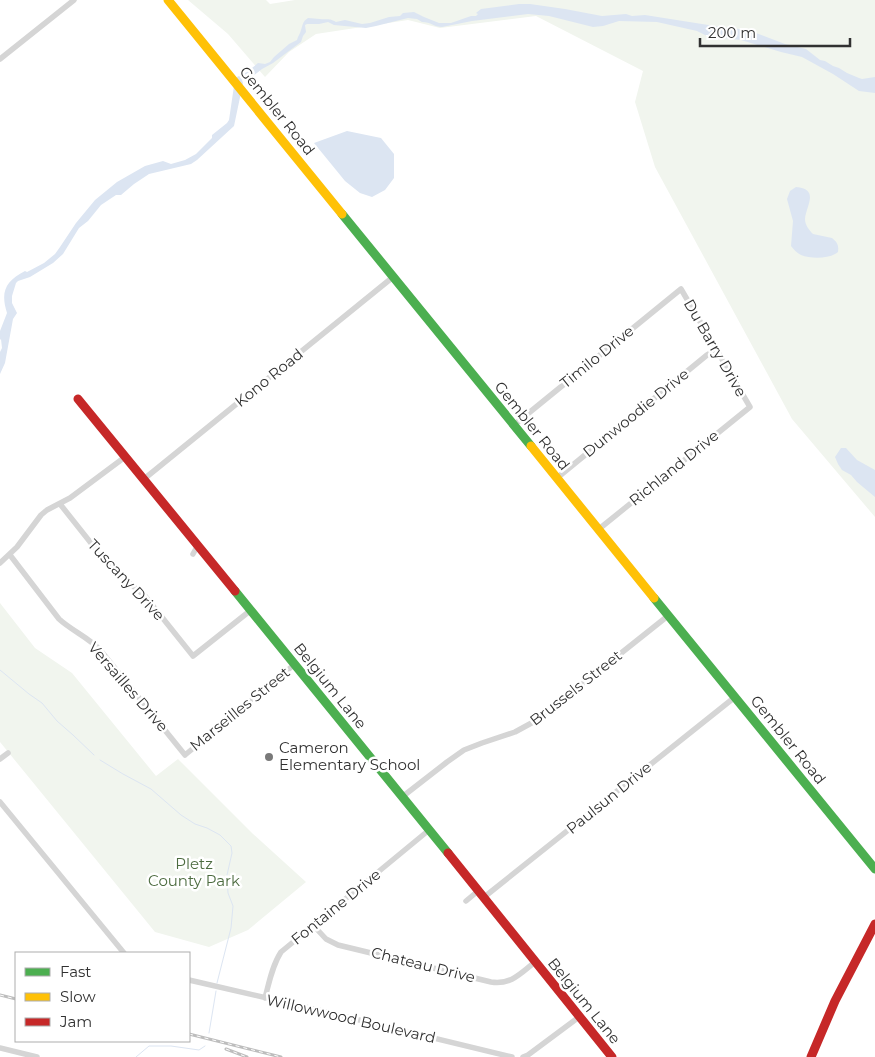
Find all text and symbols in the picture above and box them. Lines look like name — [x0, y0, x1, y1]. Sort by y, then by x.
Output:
scale bar — [700, 15, 850, 47]
text: 200 m — [708, 23, 756, 42]
street label: Gembler Road — [236, 62, 319, 159]
street label: Du Barry Drive — [680, 295, 751, 400]
street label: Timilo Drive — [556, 321, 637, 392]
street label: Kono Road — [231, 344, 307, 411]
street label: Dunwoodie Drive — [579, 364, 692, 461]
street label: Gembler Road — [491, 377, 574, 474]
street label: Richland Drive — [625, 426, 722, 510]
street label: Tuscany Drive — [84, 535, 169, 624]
street label: Versailles Drive — [84, 638, 172, 735]
street label: Belgium Lane — [290, 639, 371, 733]
street label: Brussels Street — [526, 646, 626, 729]
street label: Marseilles Street — [186, 662, 294, 755]
street label: Gembler Road — [747, 691, 830, 788]
place label: Cameron Elementary School — [279, 738, 420, 774]
marker: Cameron Elementary School — [263, 751, 275, 763]
street label: Paulsun Drive — [562, 757, 655, 838]
park label: Pletz County Park — [148, 854, 240, 890]
street label: Fontaine Drive — [287, 865, 384, 949]
street label: Chateau Drive — [369, 942, 477, 987]
legend — [15, 952, 190, 1042]
street label: Belgium Lane — [544, 954, 625, 1048]
text: Fast — [60, 962, 91, 981]
text: Slow — [60, 987, 96, 1006]
street label: Willowwood Boulevard — [265, 990, 438, 1047]
text: Jam — [59, 1012, 92, 1031]

